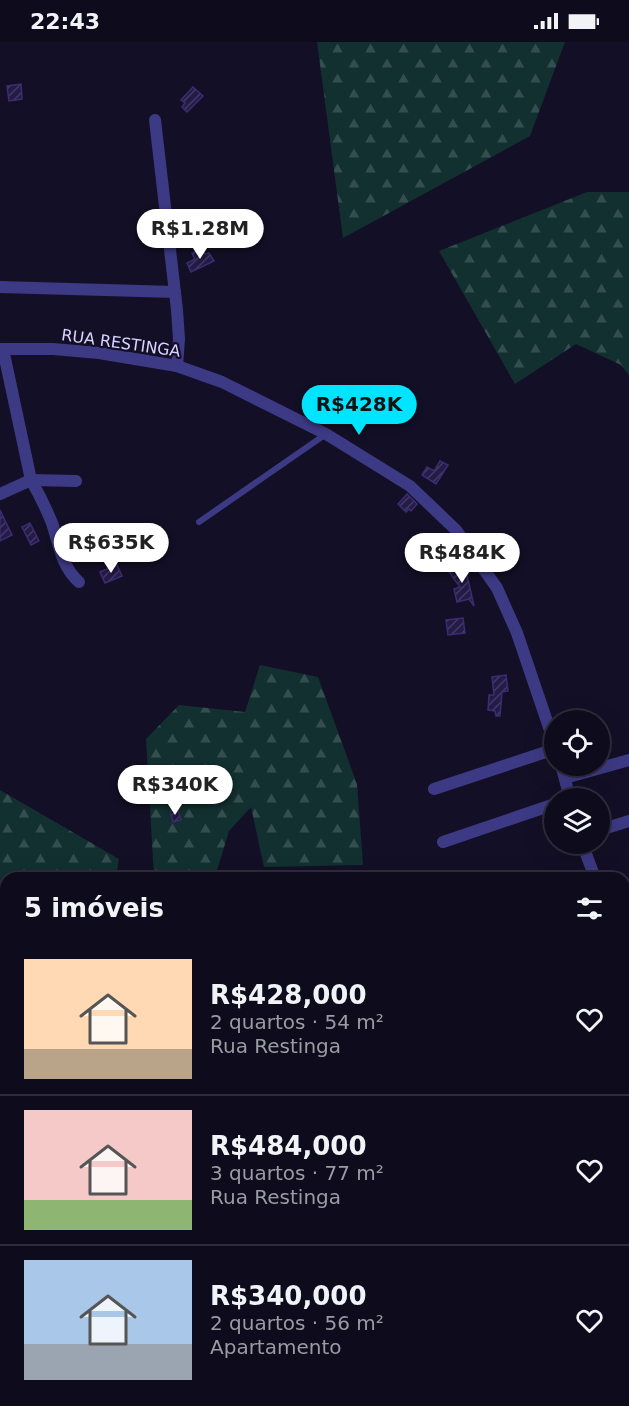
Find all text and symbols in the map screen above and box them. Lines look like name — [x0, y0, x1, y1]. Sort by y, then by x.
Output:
text: 22:43 — [30, 9, 100, 34]
pin: R$1.28M — [145, 209, 255, 260]
text: R$1.28M — [151, 216, 249, 240]
street label: RUA RESTINGA — [60, 325, 182, 361]
pin: R$428K — [310, 385, 408, 436]
text: R$428K — [316, 392, 402, 416]
pin: R$635K — [62, 523, 160, 574]
text: R$635K — [68, 530, 154, 554]
pin: R$484K — [413, 533, 511, 584]
text: R$484K — [419, 540, 505, 564]
map controls — [544, 710, 610, 854]
button: locate — [544, 710, 610, 776]
pin: R$340K — [126, 765, 224, 816]
text: R$340K — [132, 772, 218, 796]
button: layers — [544, 788, 610, 854]
icon: filters — [573, 892, 606, 925]
text: 5 imóveis — [24, 893, 164, 923]
text: R$428,000 — [210, 980, 367, 1010]
icon: home — [72, 983, 144, 1055]
icon: heart — [573, 1003, 606, 1036]
text: 2 quartos · 54 m² — [210, 1010, 384, 1034]
text: Rua Restinga — [210, 1034, 341, 1058]
text: R$484,000 — [210, 1131, 367, 1161]
icon: home — [72, 1134, 144, 1206]
icon: heart — [573, 1154, 606, 1187]
text: 3 quartos · 77 m² — [210, 1161, 384, 1185]
text: Rua Restinga — [210, 1185, 341, 1209]
text: R$340,000 — [210, 1281, 367, 1311]
icon: home — [72, 1284, 144, 1356]
icon: heart — [573, 1304, 606, 1337]
text: 2 quartos · 56 m² — [210, 1311, 384, 1335]
text: Apartamento — [210, 1335, 342, 1359]

